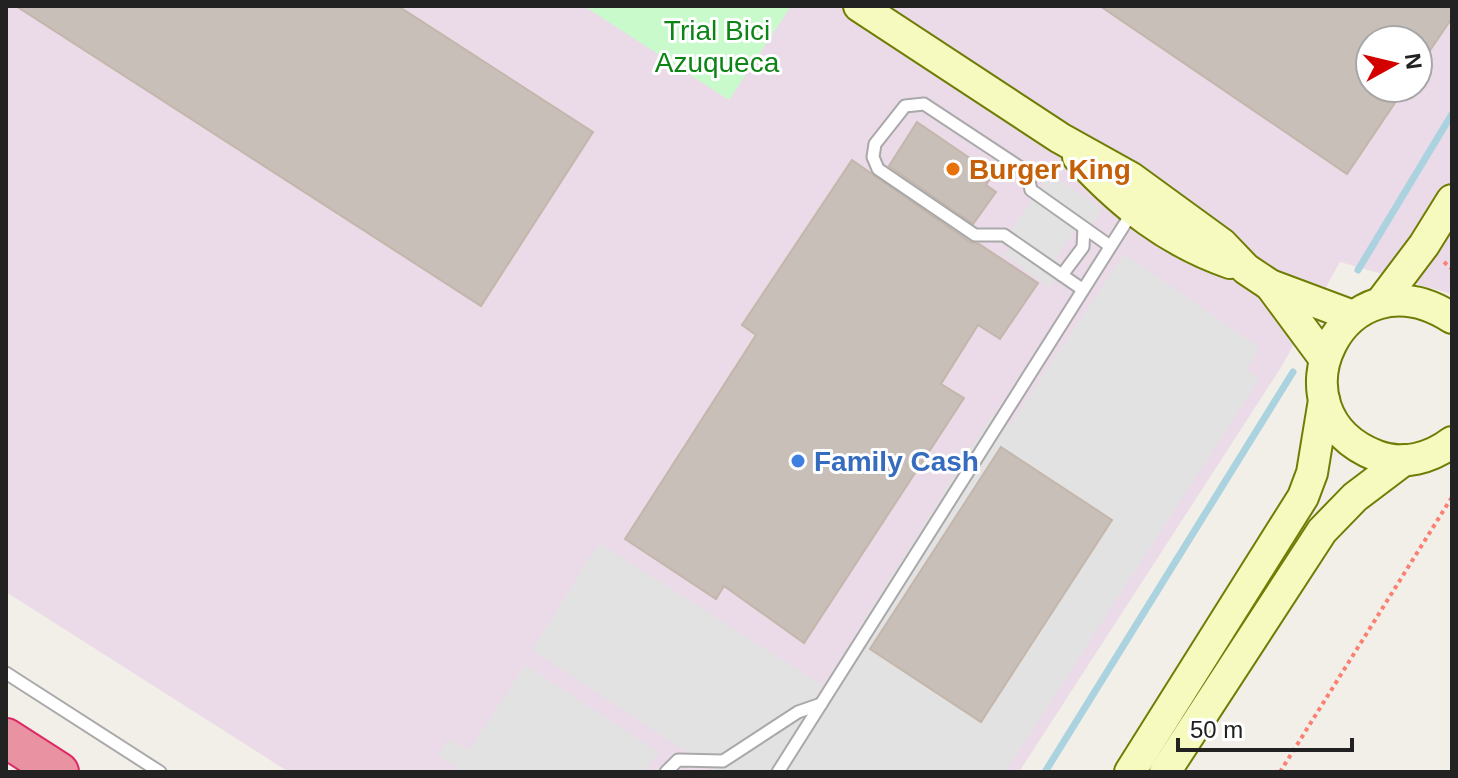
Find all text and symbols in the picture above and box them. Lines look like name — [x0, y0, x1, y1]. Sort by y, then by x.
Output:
park label: Trial Bici Azuqueca — [655, 15, 780, 78]
north arrow — [1354, 24, 1434, 104]
text: N — [1400, 52, 1427, 71]
place label: Burger King — [969, 154, 1131, 185]
marker: Burger King — [944, 160, 962, 178]
place label: Family Cash — [814, 446, 979, 477]
marker: Family Cash — [789, 452, 807, 470]
scale bar — [1178, 702, 1352, 752]
text: 50 m — [1190, 716, 1243, 743]

